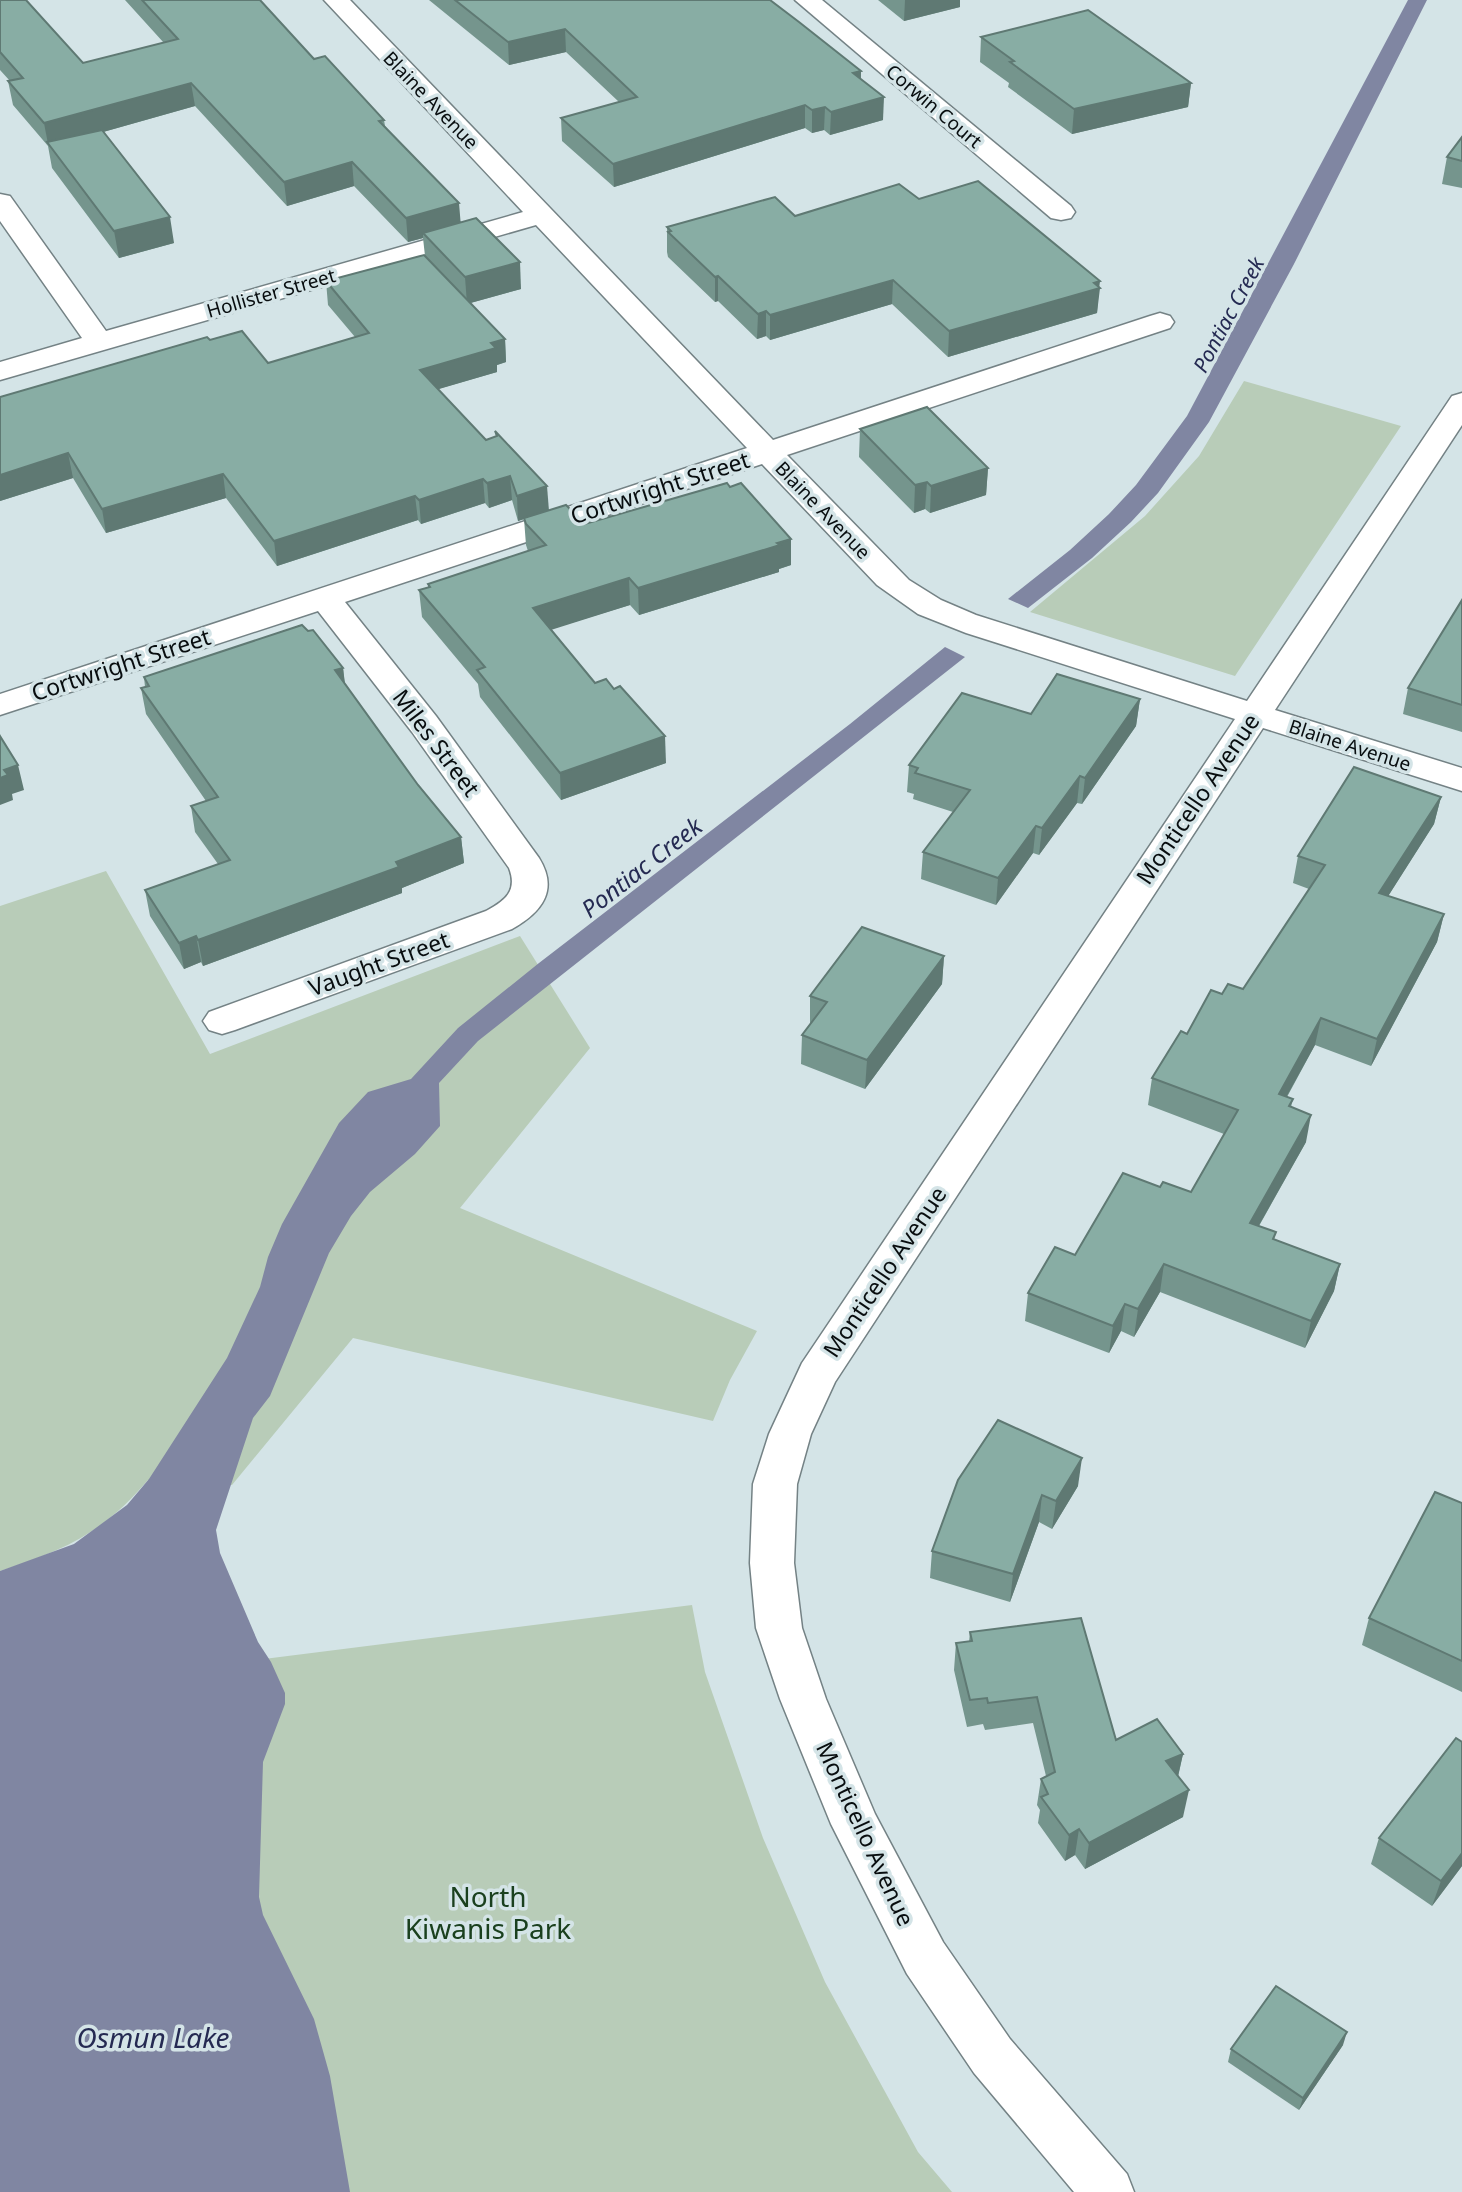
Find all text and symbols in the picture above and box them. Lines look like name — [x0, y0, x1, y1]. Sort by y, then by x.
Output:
street label: Blaine Avenue — [378, 45, 484, 155]
street label: Corwin Court — [881, 58, 988, 154]
water label: Pontiac Creek — [1186, 251, 1271, 377]
street label: Hollister Street — [204, 262, 339, 324]
street label: Cortwright Street — [566, 443, 753, 531]
street label: Blaine Avenue — [770, 455, 876, 565]
street label: Cortwright Street — [27, 620, 214, 708]
street label: Miles Street — [386, 682, 488, 803]
street label: Monticello Avenue — [1128, 707, 1266, 890]
street label: Blaine Avenue — [1286, 713, 1414, 777]
water label: Pontiac Creek — [574, 809, 709, 924]
street label: Vaught Street — [304, 923, 453, 1003]
street label: Monticello Avenue — [815, 1180, 953, 1363]
street label: Monticello Avenue — [809, 1736, 923, 1931]
park label: North Kiwanis Park — [405, 1877, 571, 1947]
water label: Osmun Lake — [76, 2018, 230, 2056]

